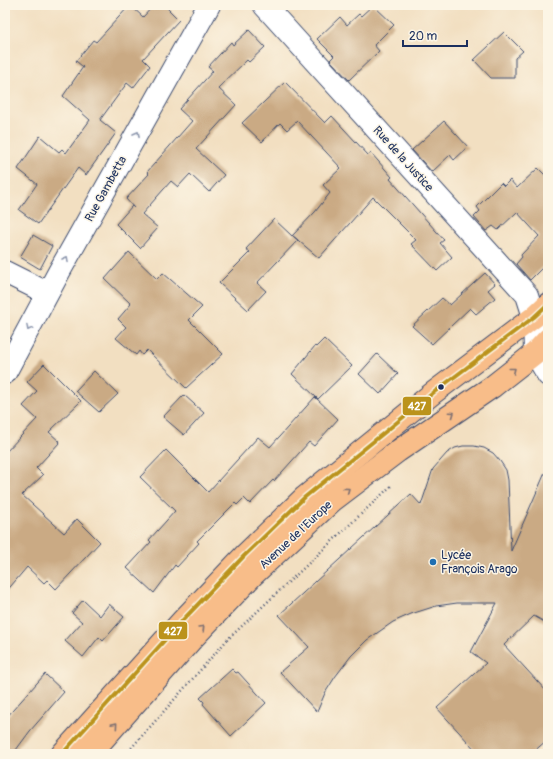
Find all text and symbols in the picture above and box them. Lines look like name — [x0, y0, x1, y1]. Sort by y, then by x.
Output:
scale bar — [403, 22, 467, 48]
text: 20 m — [409, 29, 438, 44]
street label: Rue de la Justice — [370, 123, 436, 195]
one-way arrow — [132, 130, 139, 138]
street label: Rue Gambetta — [82, 153, 130, 224]
one-way arrow — [62, 256, 69, 263]
one-way arrow — [26, 324, 34, 331]
one-way arrow — [509, 367, 516, 374]
unlabelled marker — [436, 382, 446, 392]
line badge: 427 — [402, 396, 432, 416]
text: 427 — [407, 400, 426, 413]
one-way arrow — [448, 411, 455, 419]
one-way arrow — [342, 488, 349, 495]
street label: Avenue de l'Europe — [257, 498, 335, 572]
place label: Lycée François Arago — [441, 548, 518, 577]
marker: Lycée François Arago — [428, 557, 438, 567]
line badge: 427 — [158, 621, 188, 640]
text: 427 — [163, 625, 182, 638]
one-way arrow — [198, 625, 205, 633]
one-way arrow — [111, 722, 118, 730]

